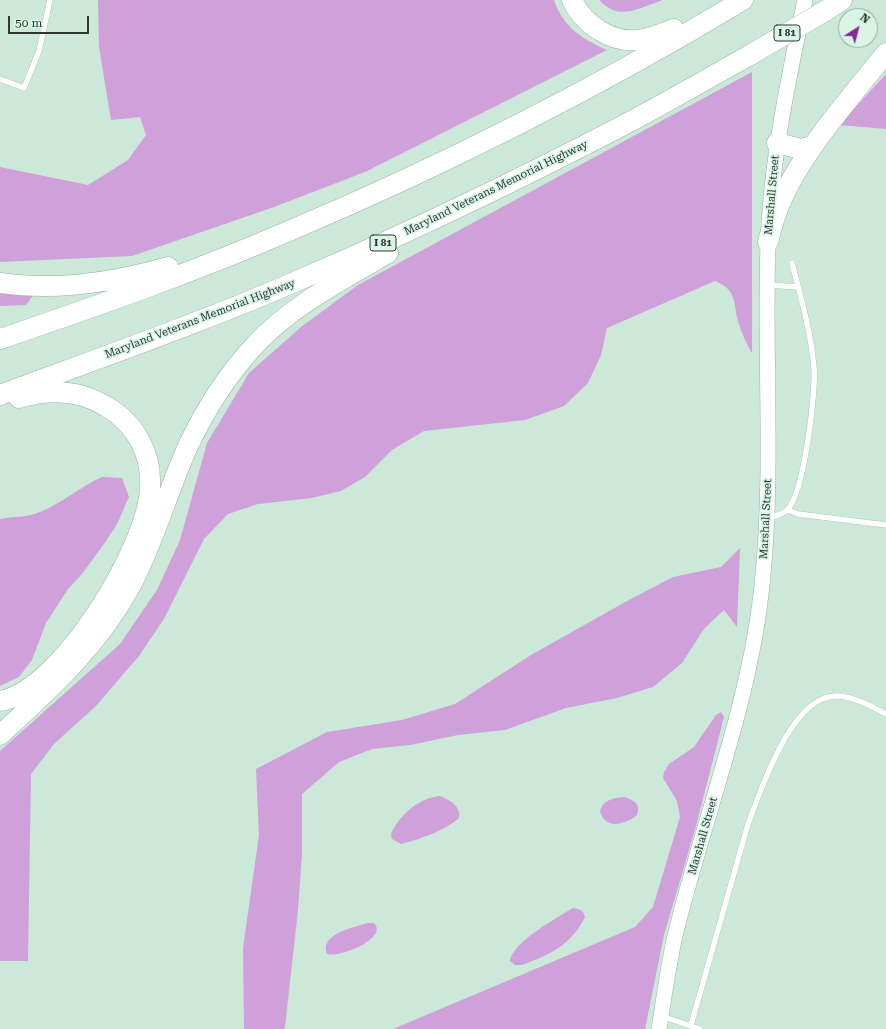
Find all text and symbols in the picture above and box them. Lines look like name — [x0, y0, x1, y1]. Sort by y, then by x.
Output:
scale bar — [10, 8, 91, 34]
north arrow — [838, 8, 878, 48]
text: N — [858, 11, 872, 26]
text: 50 m — [15, 16, 42, 30]
road number: I 81 — [774, 25, 800, 41]
street label: Maryland Veterans Memorial Highway — [402, 138, 590, 238]
street label: Marshall Street — [762, 154, 782, 236]
road number: I 81 — [370, 235, 396, 251]
street label: Maryland Veterans Memorial Highway — [103, 276, 297, 362]
street label: Marshall Street — [757, 479, 775, 559]
street label: Marshall Street — [686, 796, 720, 876]

